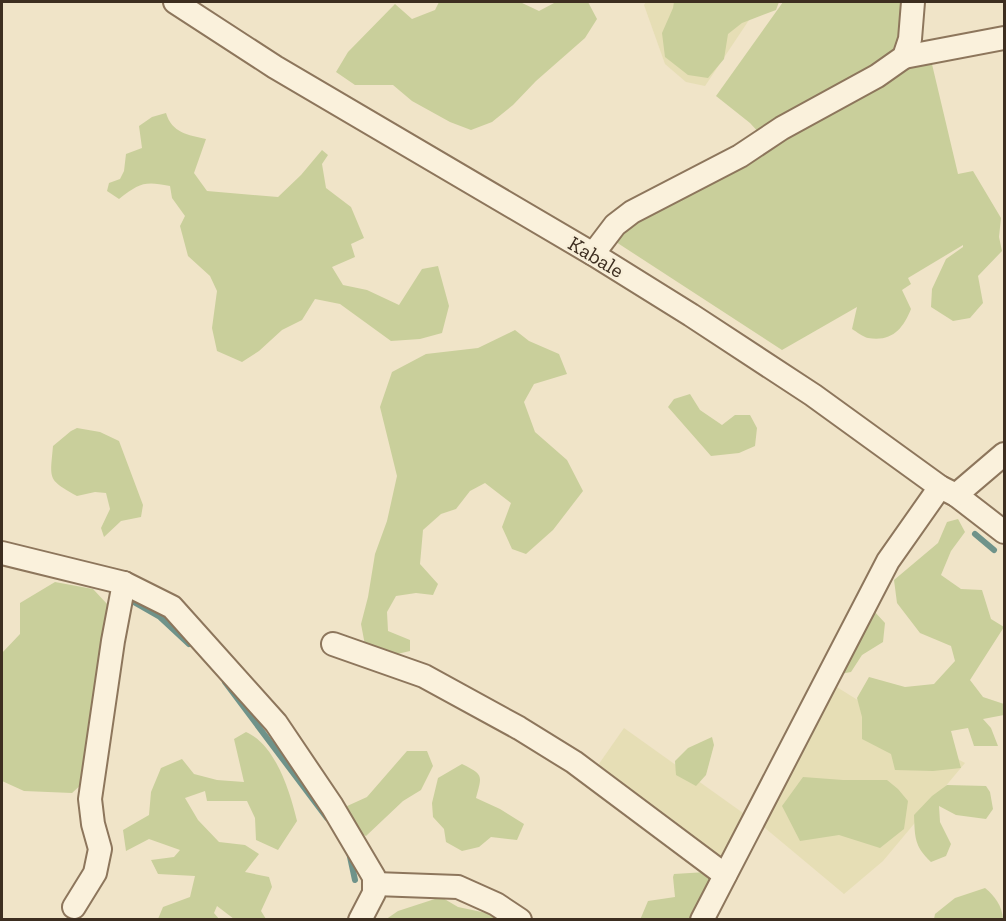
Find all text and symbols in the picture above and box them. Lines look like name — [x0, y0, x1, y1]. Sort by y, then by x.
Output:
street label: Kabale — [564, 230, 629, 283]

